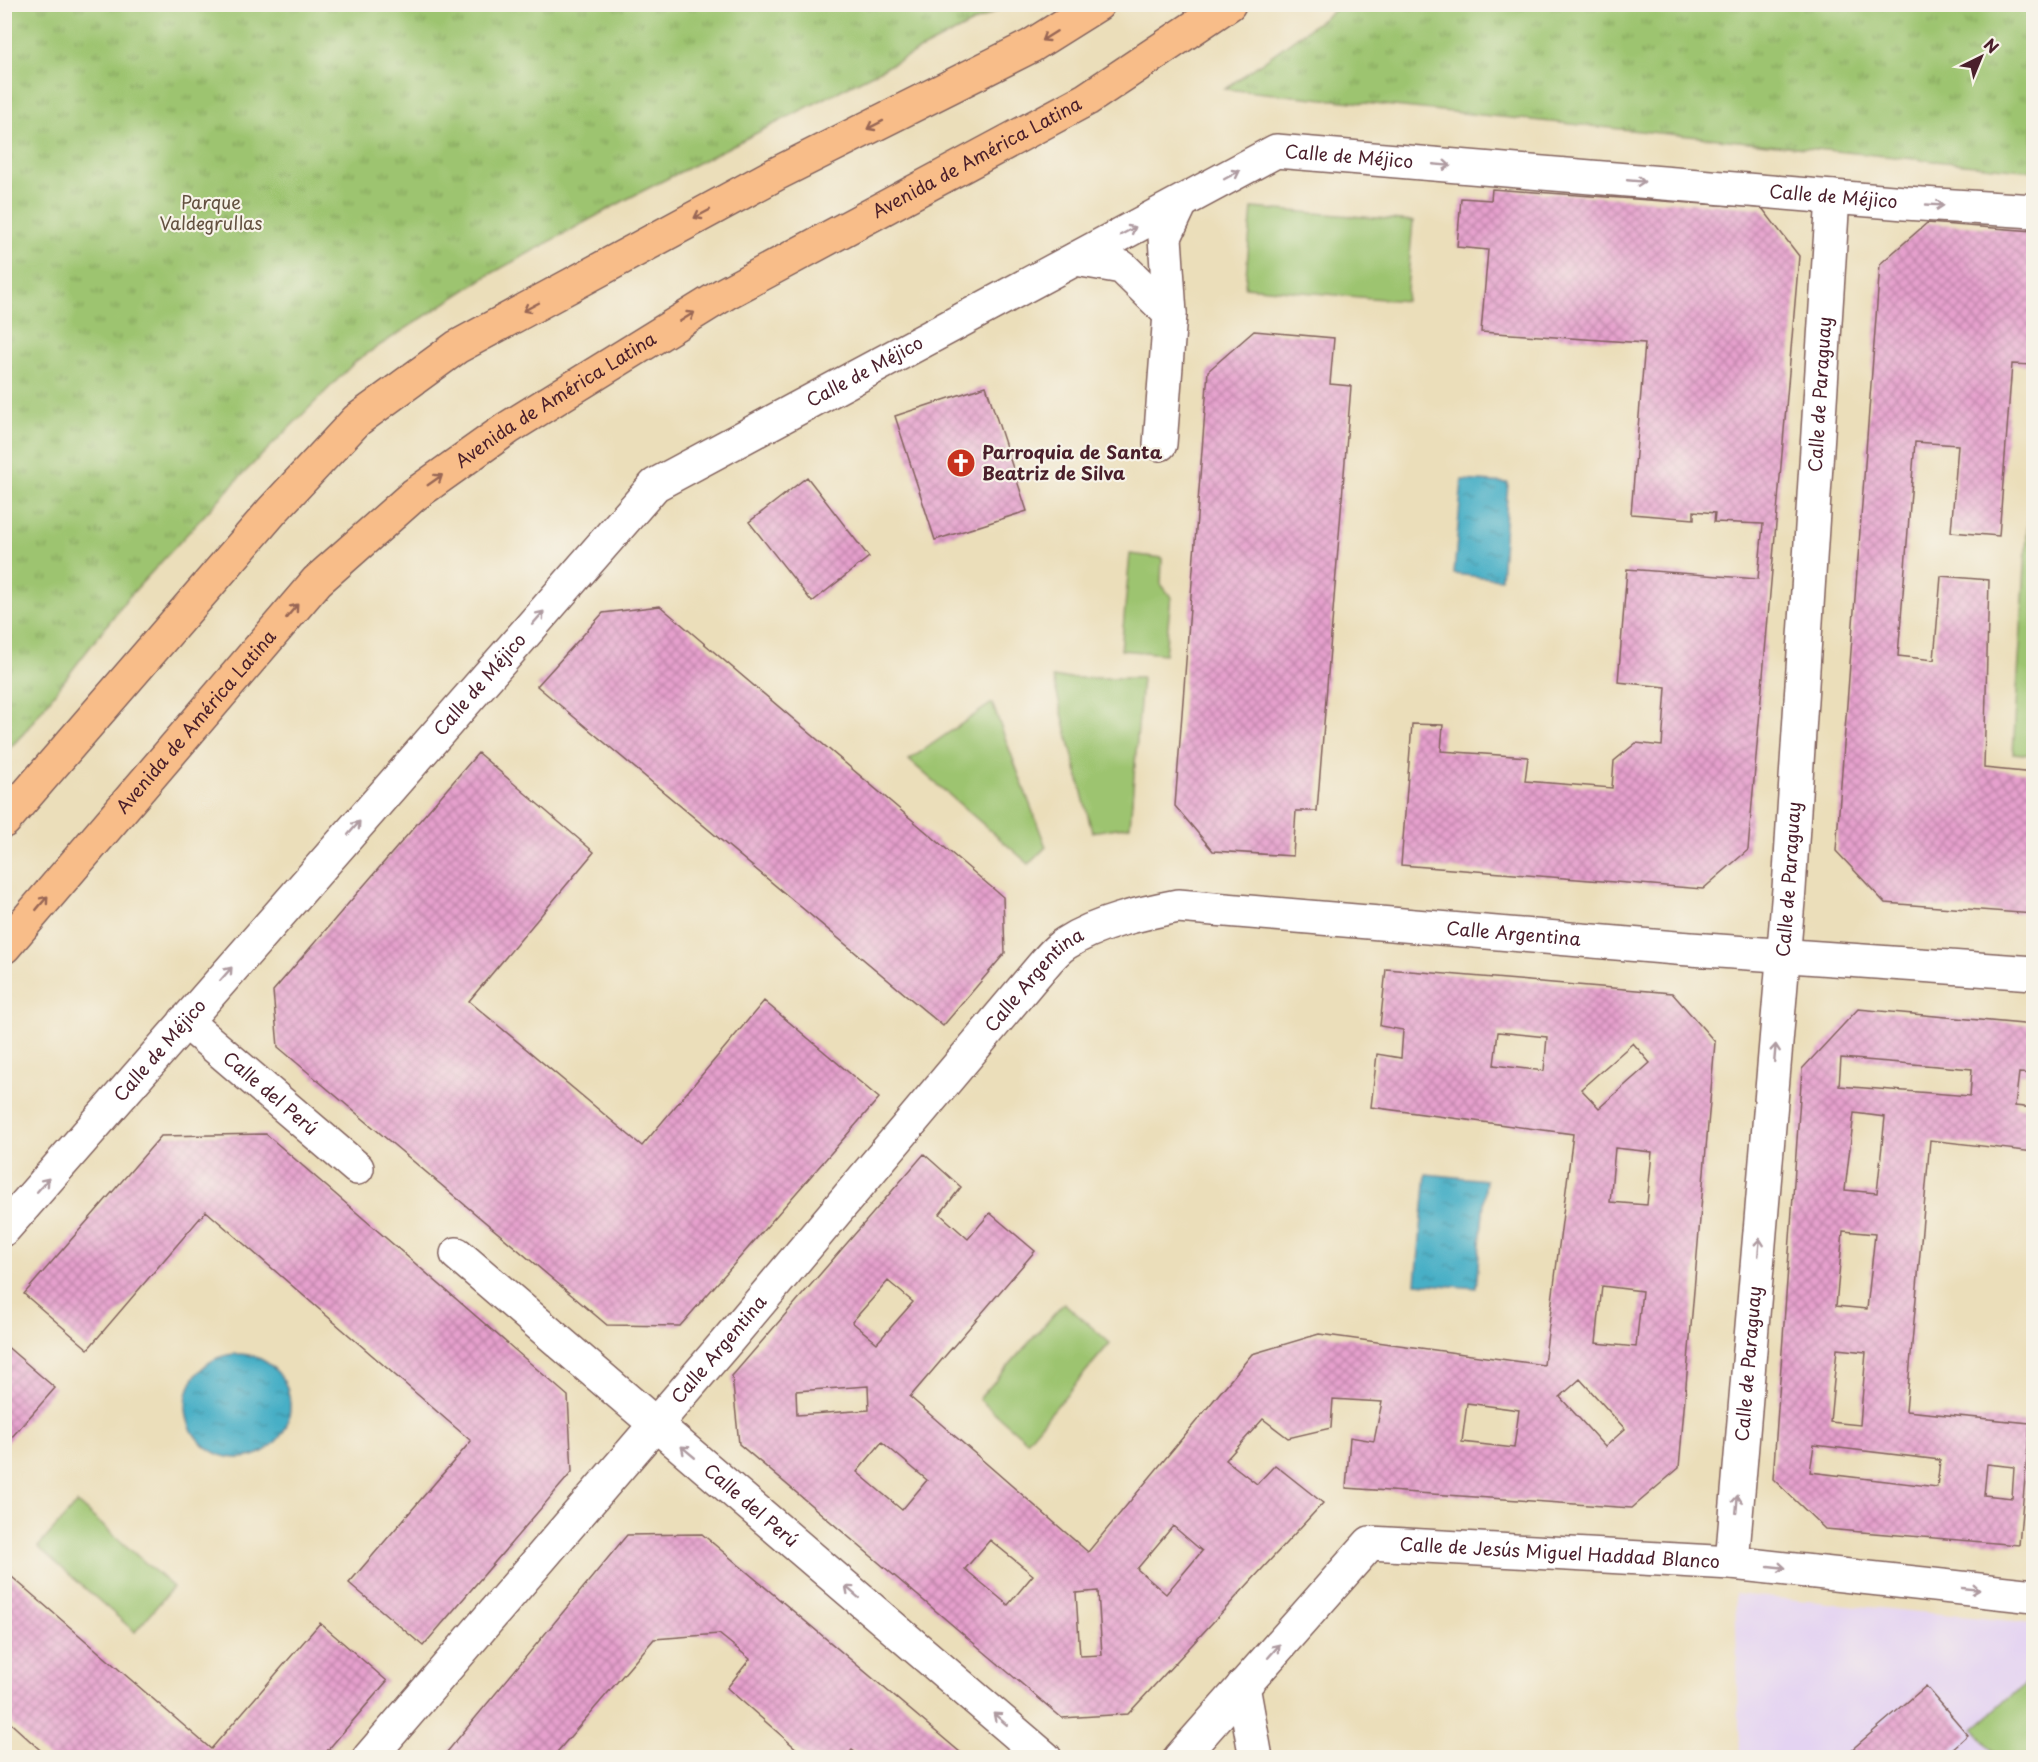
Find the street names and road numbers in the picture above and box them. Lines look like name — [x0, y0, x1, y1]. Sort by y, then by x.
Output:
street label: Avenida de América Latina — [867, 89, 1086, 224]
street label: Calle de Méjico — [1284, 137, 1414, 174]
street label: Calle de Méjico — [1768, 177, 1899, 214]
street label: Calle de Paraguay — [1801, 316, 1837, 473]
street label: Avenida de América Latina — [449, 324, 661, 474]
street label: Calle de Méjico — [801, 328, 927, 413]
street label: Avenida de América Latina — [109, 623, 282, 819]
street label: Calle de Méjico — [426, 627, 532, 741]
street label: Calle de Paraguay — [1768, 801, 1807, 958]
street label: Calle Argentina — [1445, 914, 1583, 952]
street label: Calle Argentina — [977, 920, 1089, 1037]
street label: Calle de Méjico — [106, 992, 212, 1107]
street label: Calle del Perú — [218, 1044, 325, 1141]
street label: Calle de Paraguay — [1727, 1285, 1767, 1442]
street label: Calle Argentina — [664, 1288, 773, 1409]
street label: Calle del Perú — [698, 1456, 805, 1553]
street label: Calle de Jesús Miguel Haddad Blanco — [1399, 1530, 1721, 1574]

